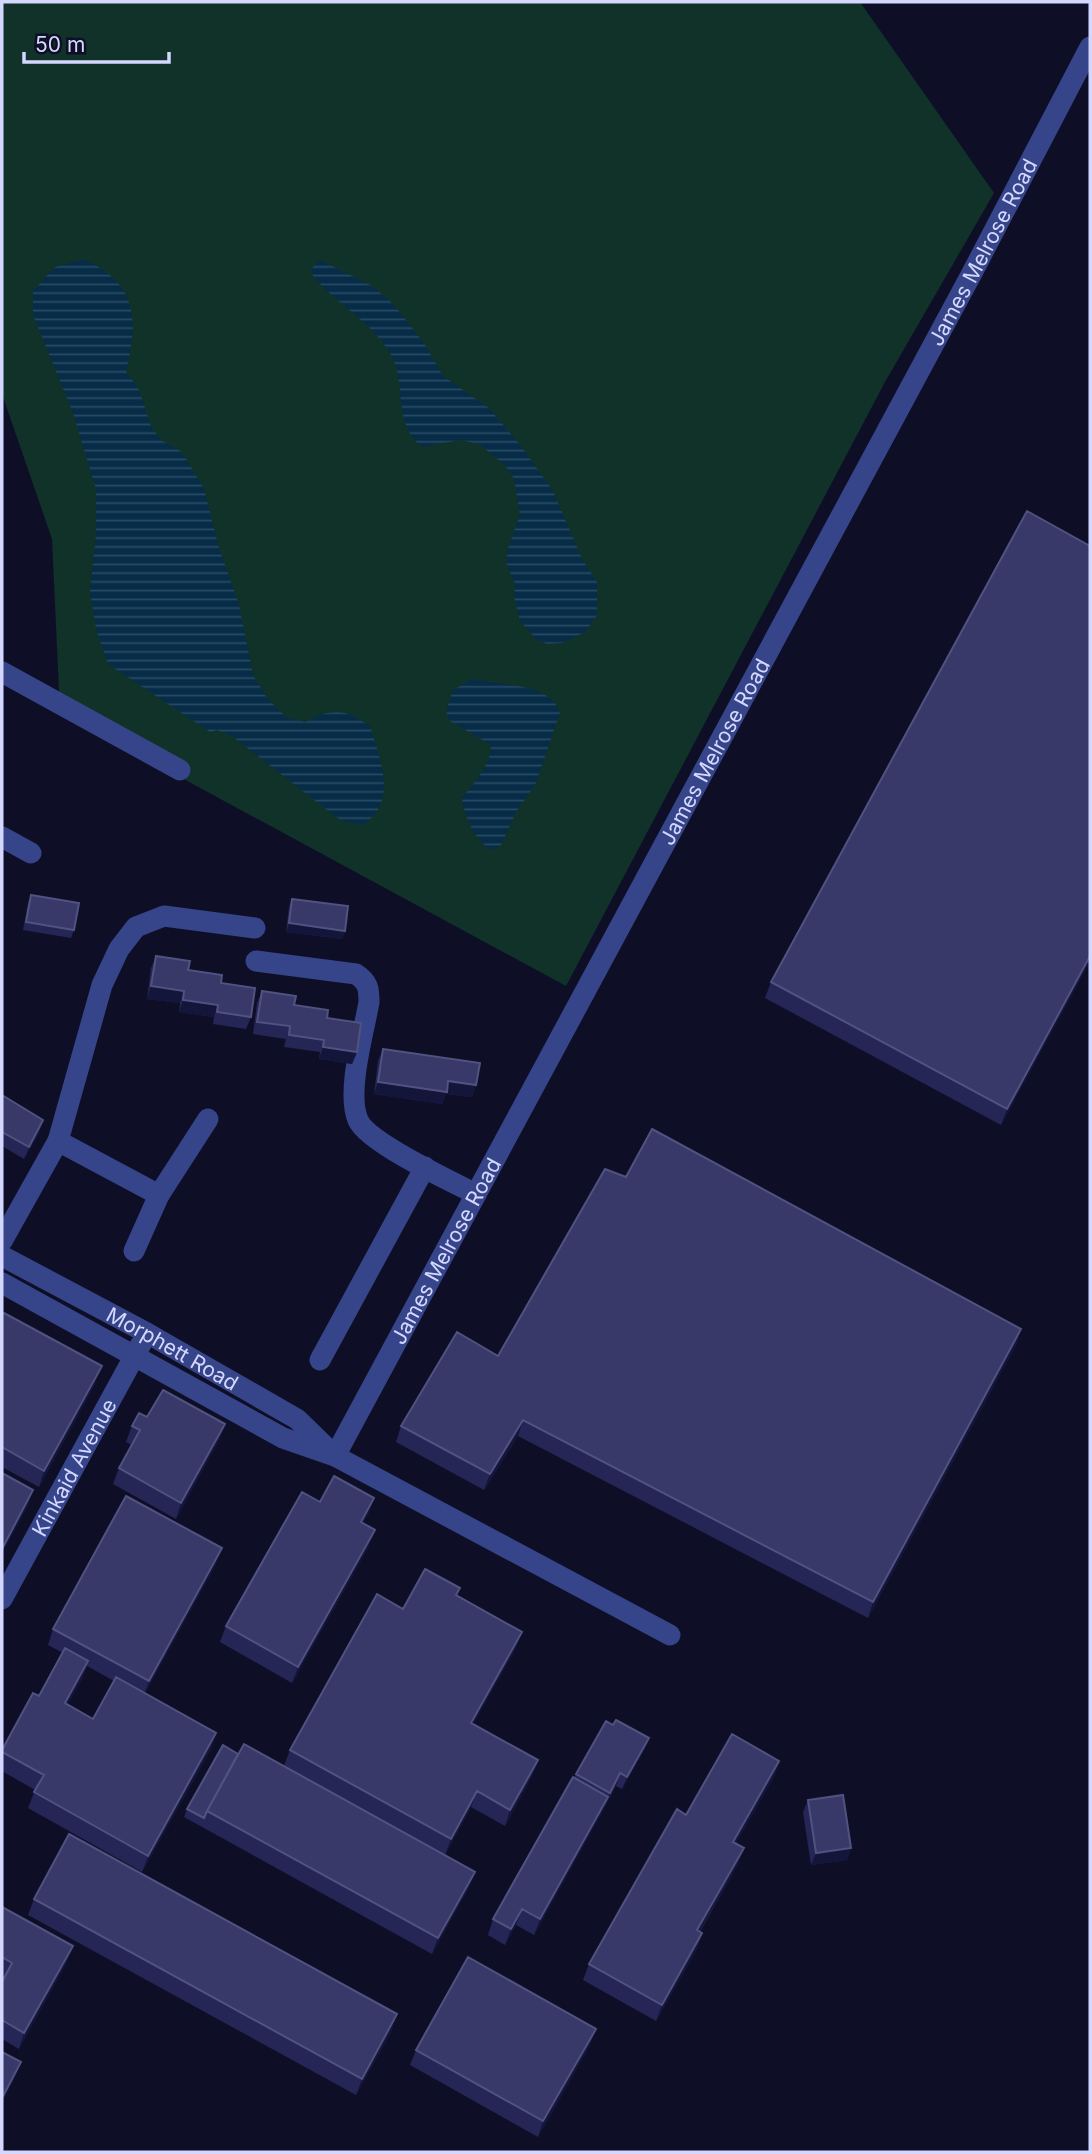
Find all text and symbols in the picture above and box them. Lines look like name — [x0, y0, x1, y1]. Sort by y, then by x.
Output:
scale bar — [24, 21, 170, 65]
text: 50 m — [35, 32, 85, 57]
street label: James Melrose Road — [923, 154, 1042, 350]
street label: James Melrose Road — [654, 654, 775, 849]
street label: James Melrose Road — [385, 1153, 506, 1348]
street label: Morphett Road — [102, 1301, 243, 1395]
street label: Kinkaid Avenue — [26, 1394, 121, 1540]

